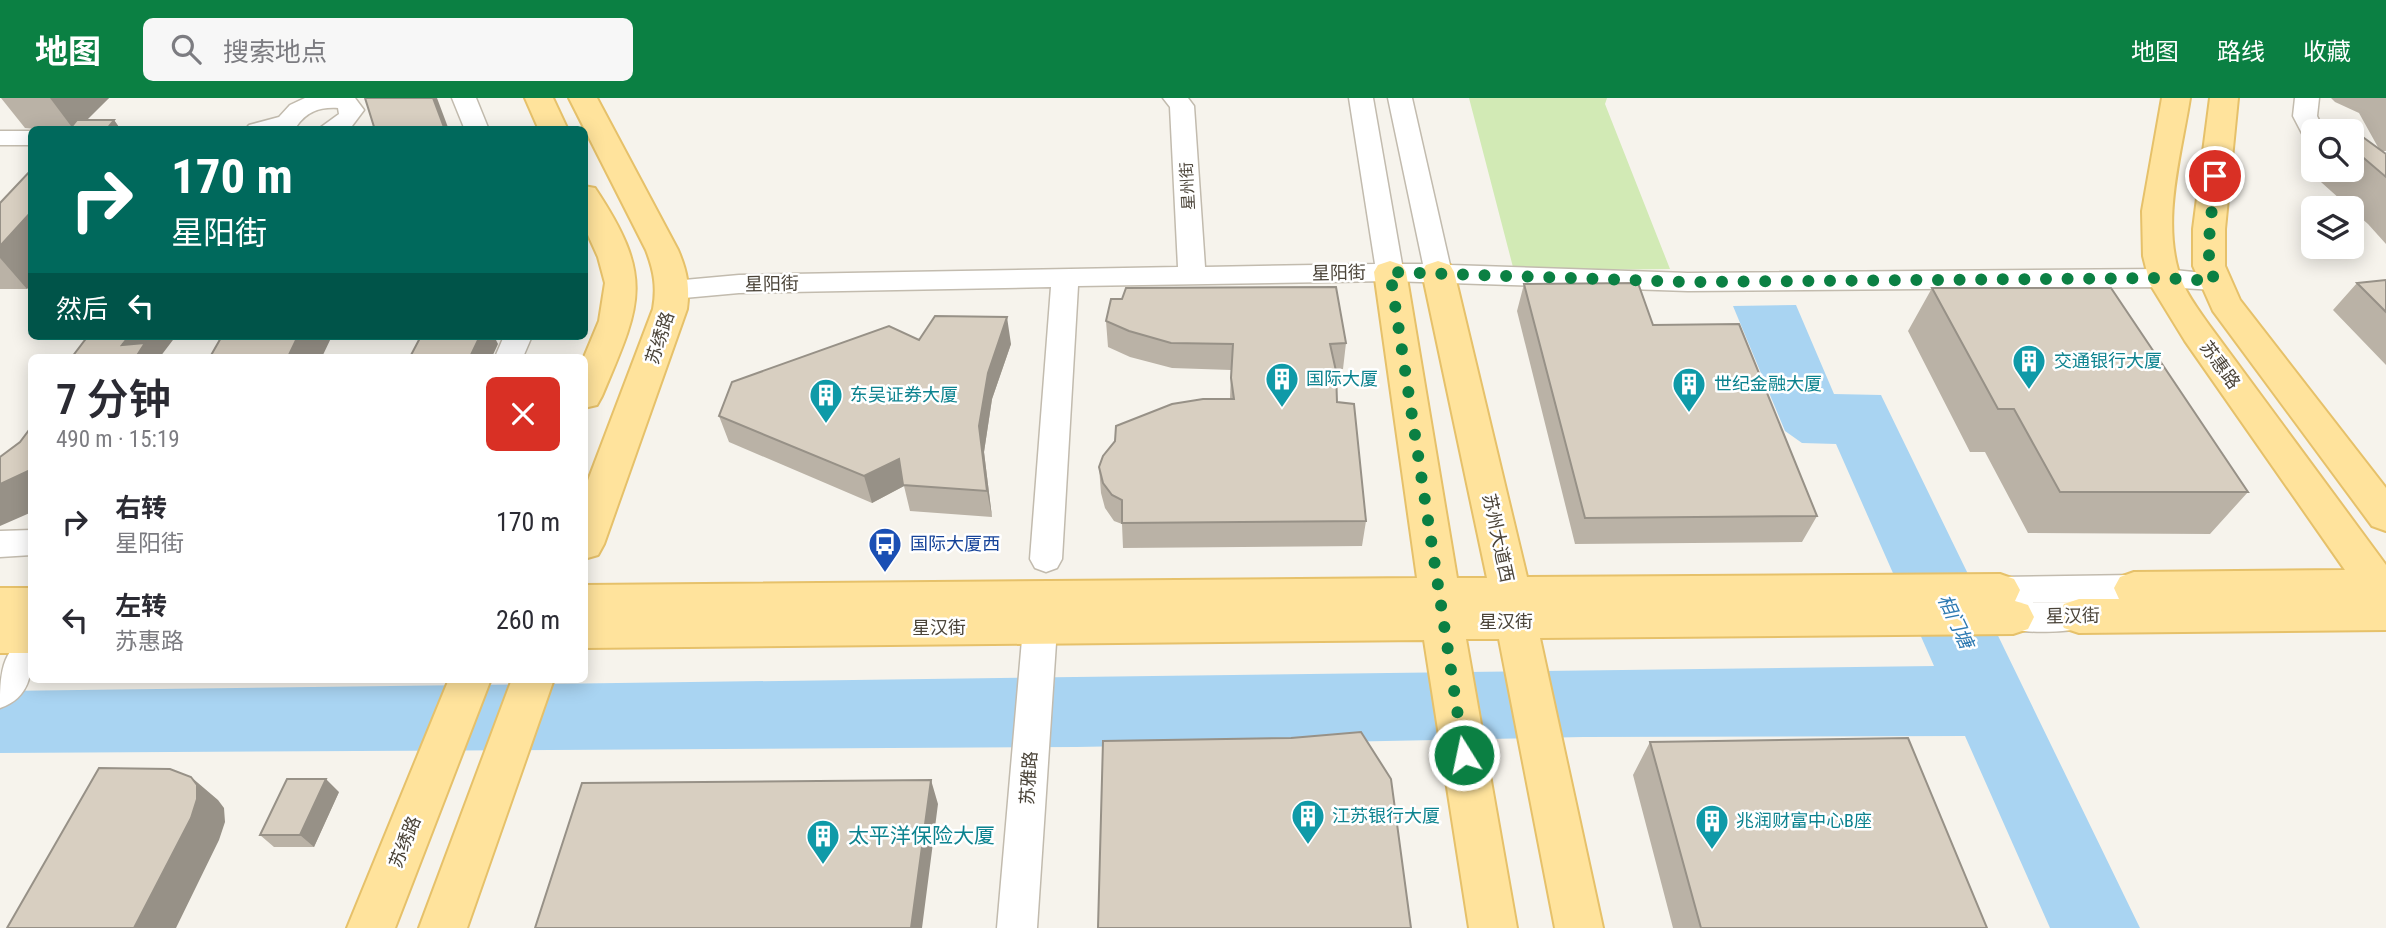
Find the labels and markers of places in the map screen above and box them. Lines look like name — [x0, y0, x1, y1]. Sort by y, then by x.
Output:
pin — [2185, 146, 2245, 206]
building icon: 交通银行大厦 — [2010, 342, 2048, 391]
place label: 交通银行大厦 — [2054, 350, 2162, 371]
building icon: 国际大厦 — [1263, 360, 1301, 409]
building icon: 世纪金融大厦 — [1670, 365, 1708, 414]
place label: 国际大厦 — [1306, 368, 1378, 389]
place label: 世纪金融大厦 — [1714, 373, 1822, 394]
building icon: 东吴证券大厦 — [807, 376, 845, 425]
place label: 东吴证券大厦 — [850, 384, 958, 405]
bus stop icon: 国际大厦西 — [866, 525, 904, 574]
place label: 国际大厦西 — [910, 533, 1000, 554]
building icon: 江苏银行大厦 — [1289, 797, 1327, 846]
building icon: 兆润财富中心B座 — [1693, 802, 1731, 851]
place label: 江苏银行大厦 — [1332, 805, 1440, 826]
place label: 兆润财富中心B座 — [1736, 810, 1872, 831]
building icon: 太平洋保险大厦 — [804, 817, 842, 866]
place label: 太平洋保险大厦 — [848, 824, 995, 848]

